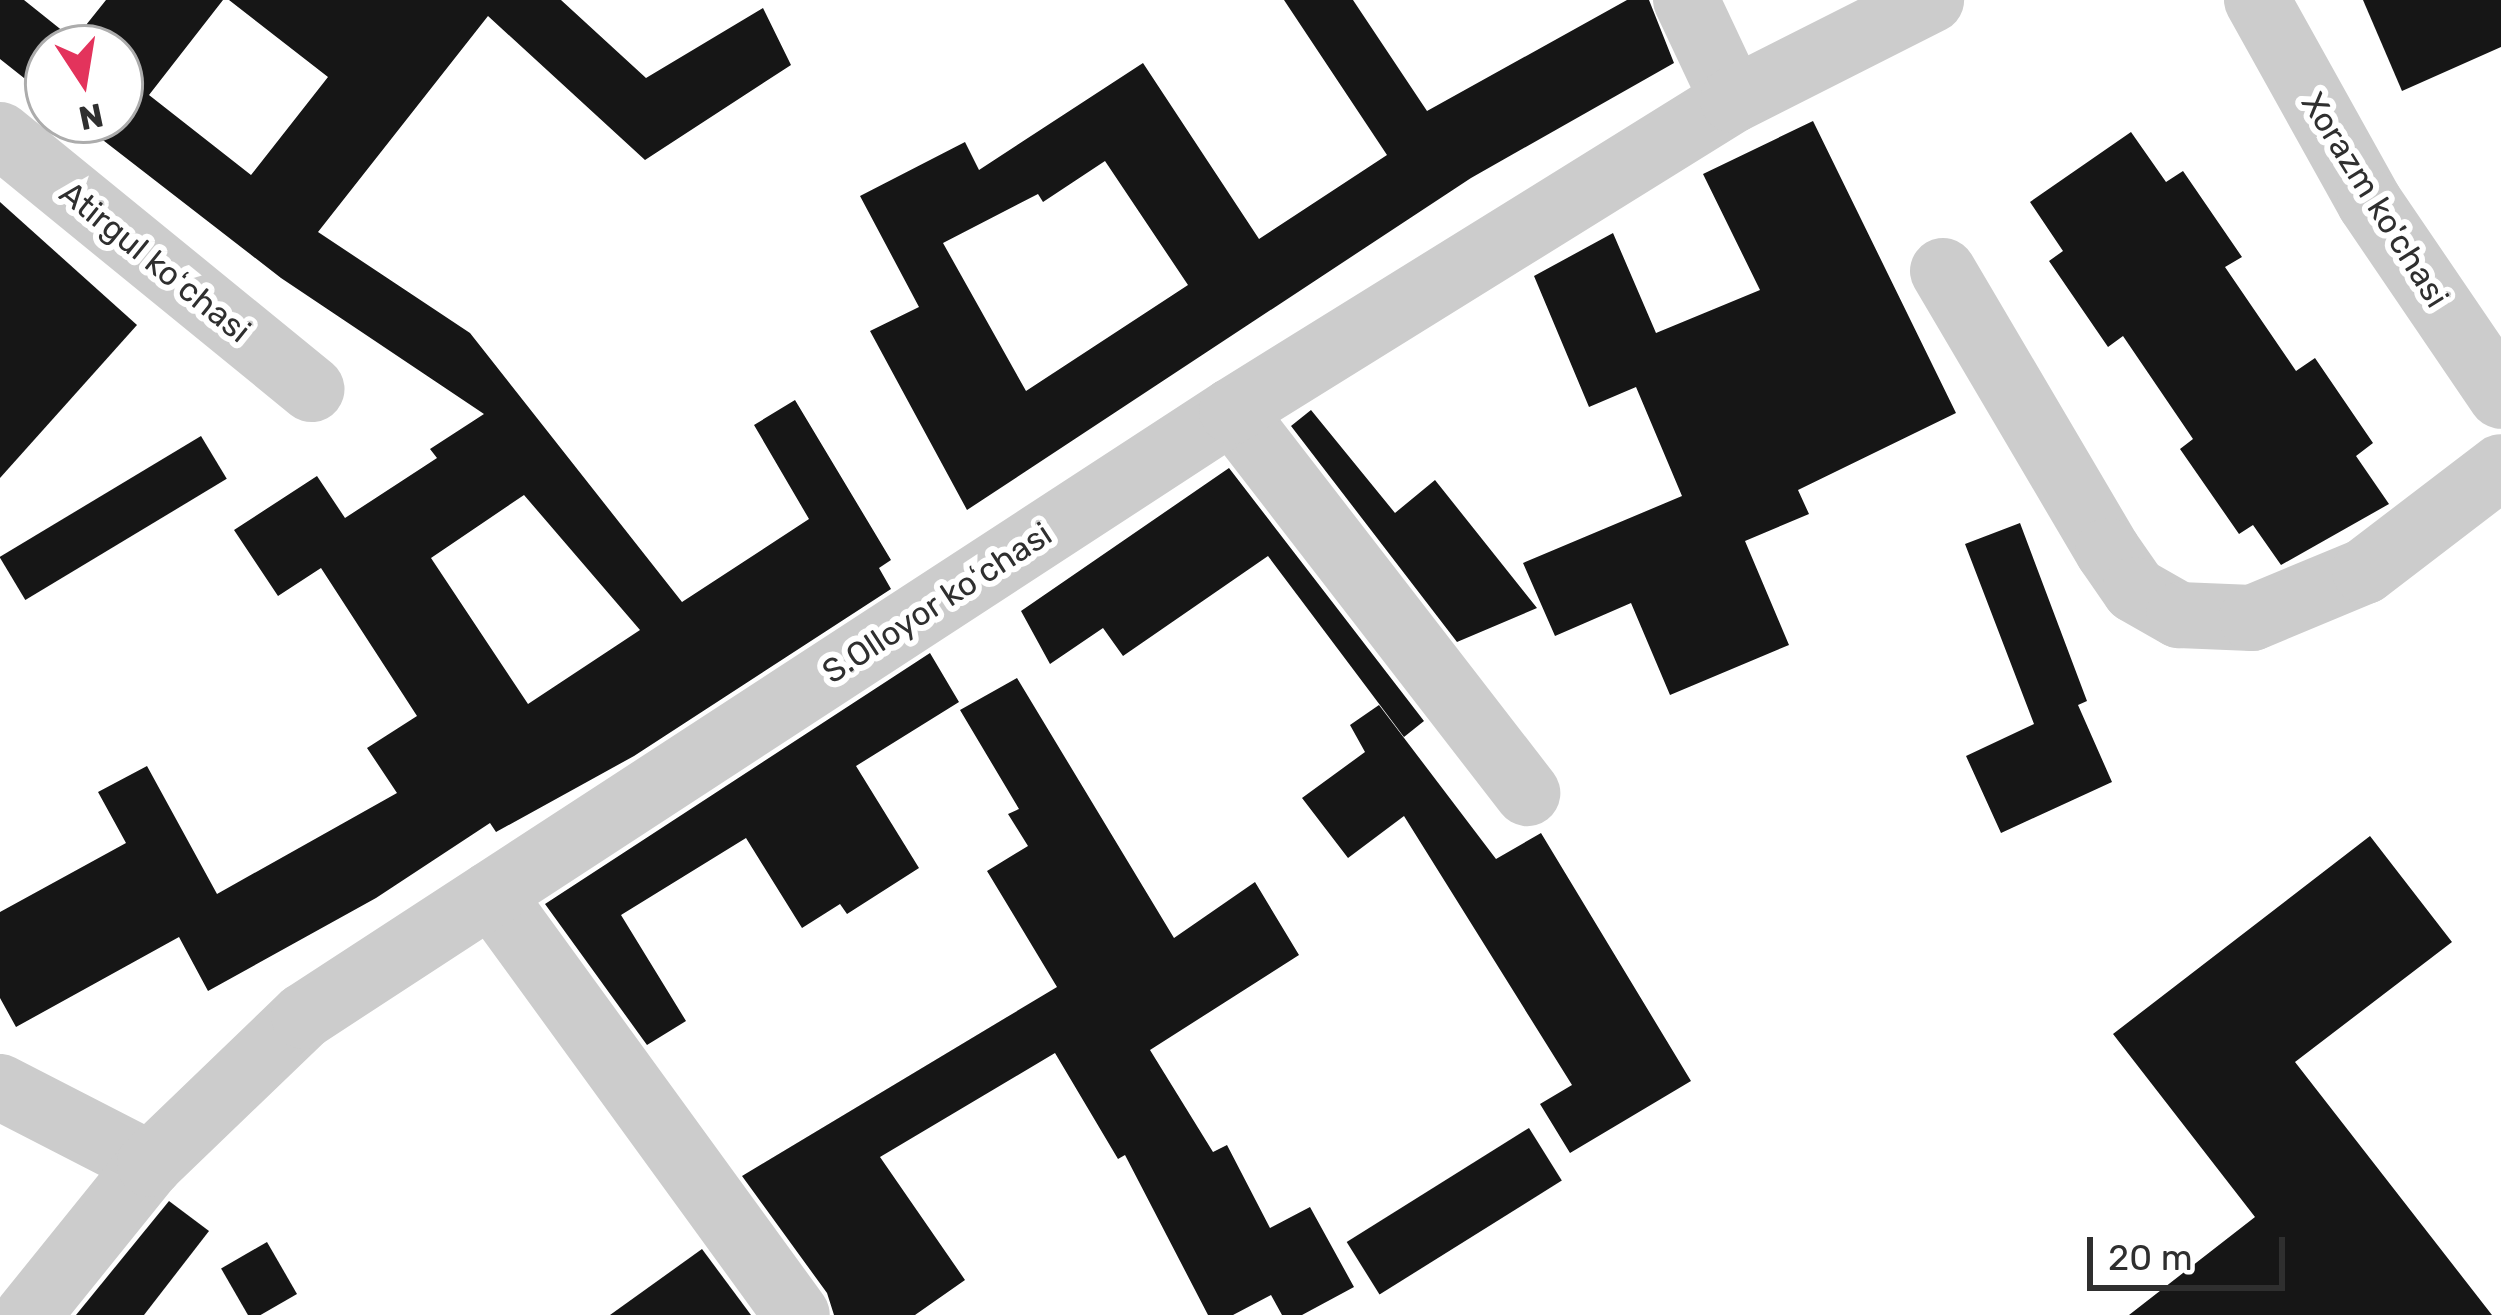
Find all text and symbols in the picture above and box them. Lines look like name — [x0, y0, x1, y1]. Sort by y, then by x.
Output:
north arrow — [24, 24, 144, 144]
street label: Xorazm ko'chasi — [2293, 85, 2457, 315]
text: N — [75, 95, 107, 138]
street label: Atirgul koʻchasi — [52, 173, 258, 351]
street label: S.Olloyor koʻchasi — [815, 514, 1059, 692]
scale bar — [2093, 1213, 2291, 1287]
text: 20 m — [2108, 1236, 2193, 1279]

